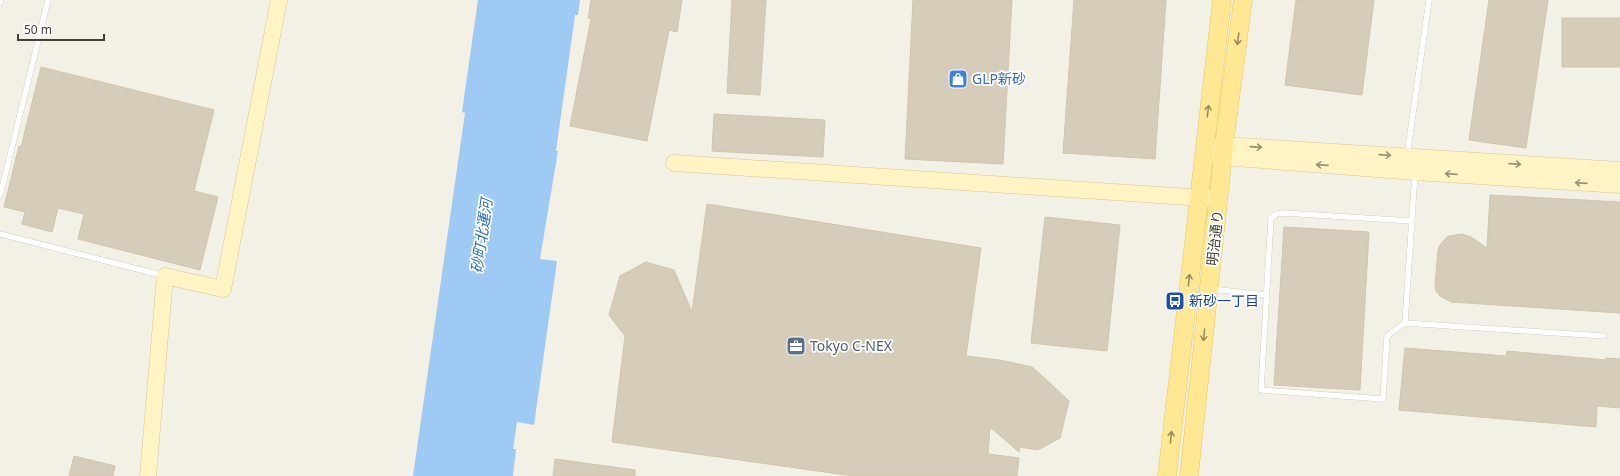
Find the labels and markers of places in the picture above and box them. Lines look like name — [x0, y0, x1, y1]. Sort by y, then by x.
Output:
shop icon: GLP新砂 — [947, 68, 969, 90]
place label: GLP新砂 — [972, 69, 1026, 88]
bus stop icon: 新砂一丁目 — [1164, 290, 1186, 312]
place label: 新砂一丁目 — [1189, 291, 1259, 310]
office icon: Tokyo C-NEX — [785, 335, 807, 357]
place label: Tokyo C-NEX — [810, 336, 893, 355]

